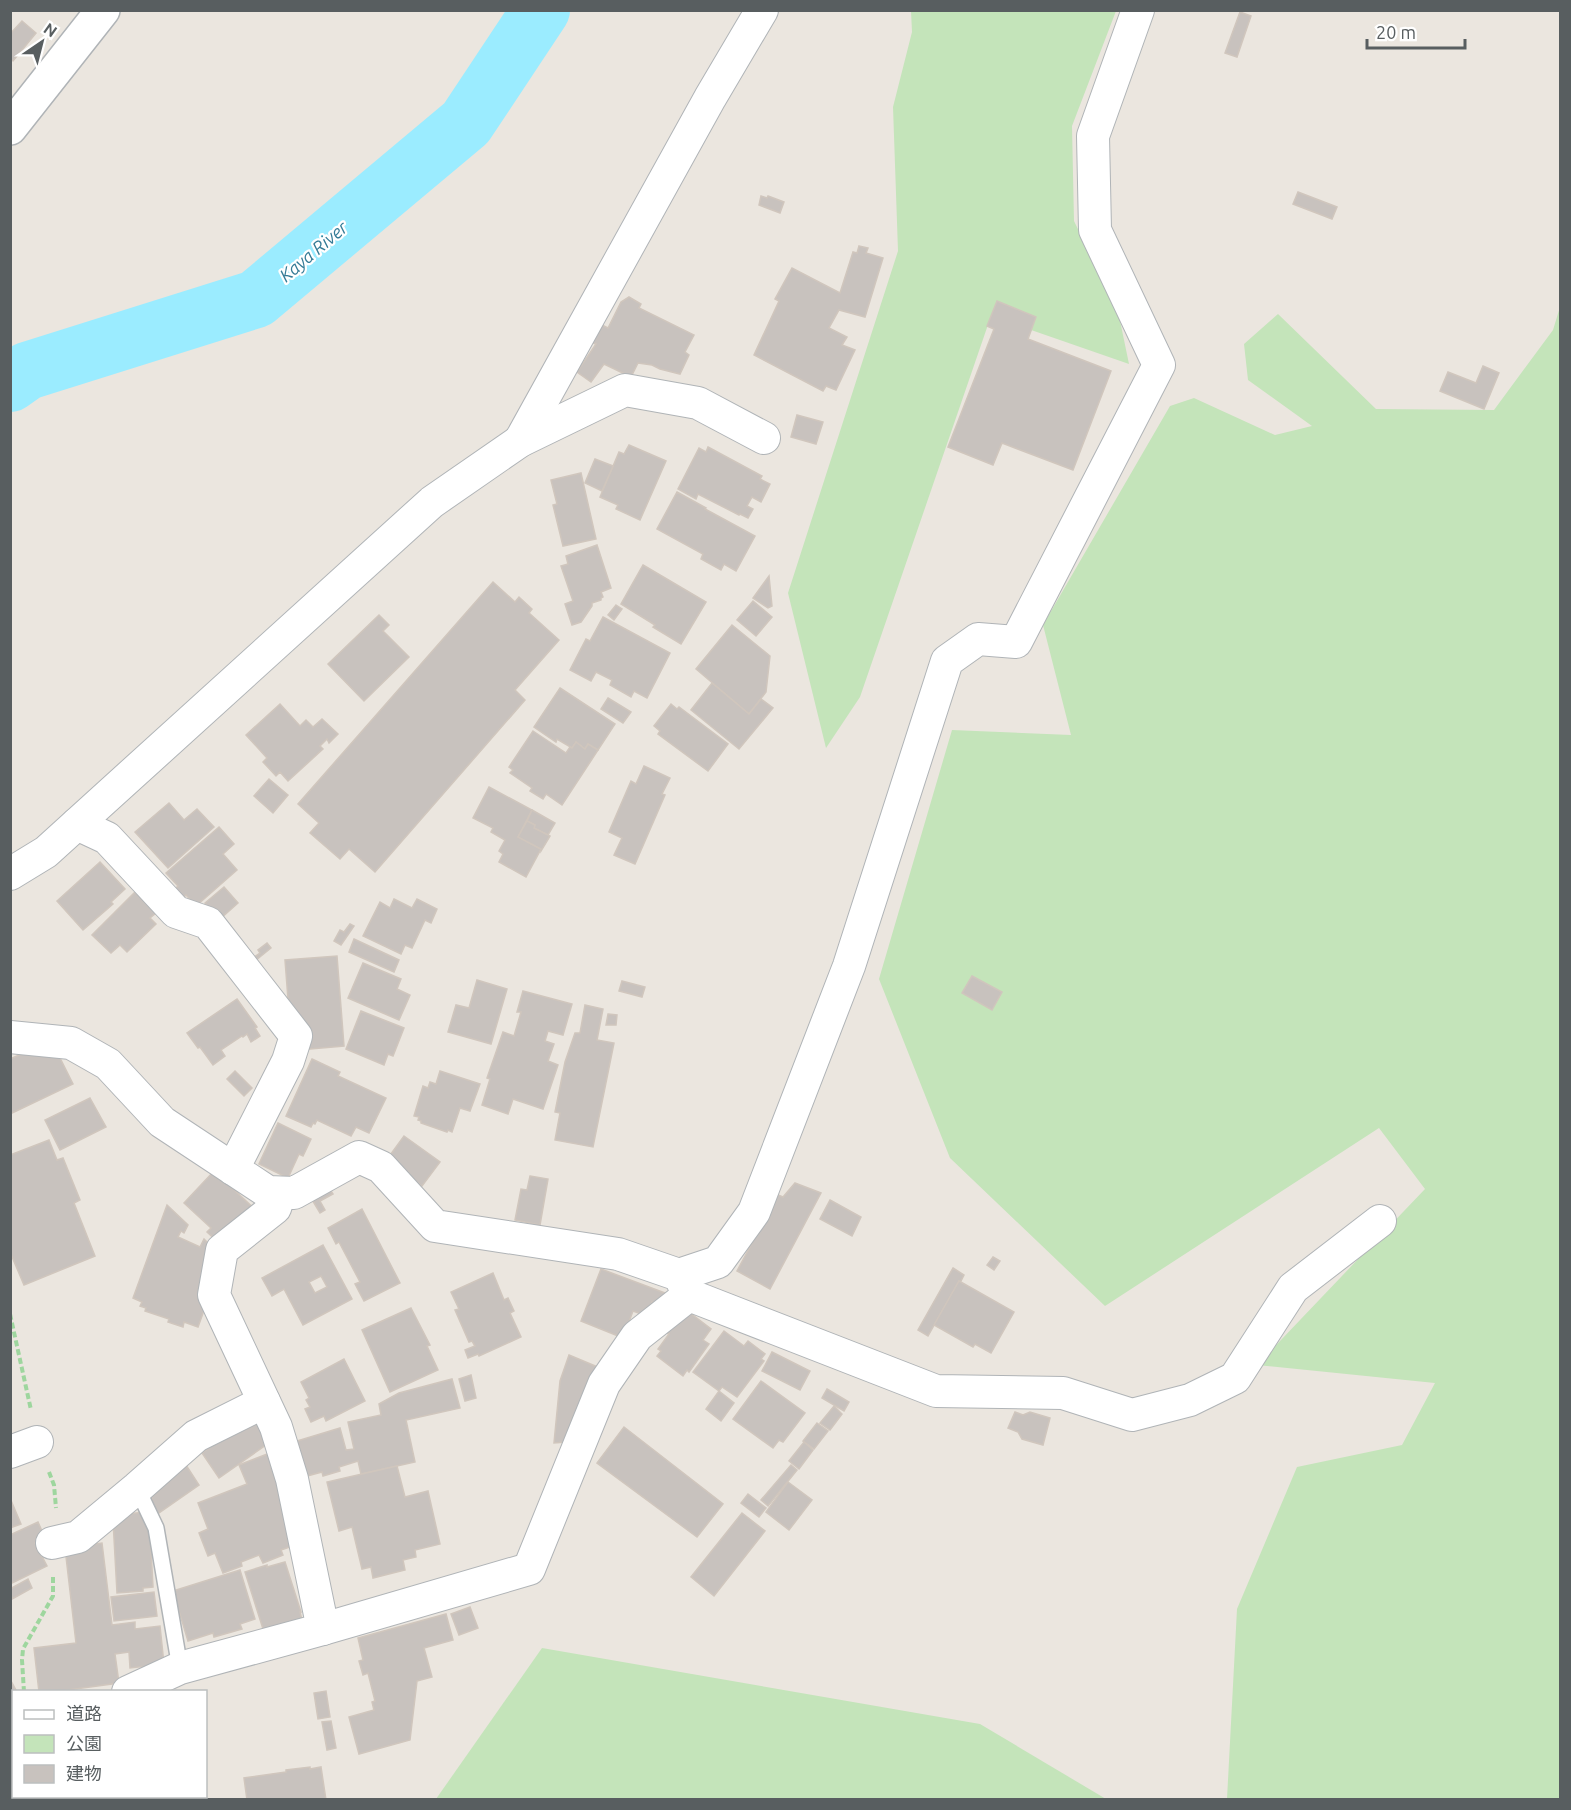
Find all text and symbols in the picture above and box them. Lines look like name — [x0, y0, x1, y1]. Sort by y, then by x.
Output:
north arrow — [12, 12, 72, 72]
scale bar — [1367, 12, 1464, 50]
text: N — [41, 19, 61, 41]
text: 20 m — [1376, 22, 1416, 42]
water label: Kaya River — [275, 216, 352, 285]
legend — [12, 1690, 207, 1798]
text: 道路 — [66, 1703, 102, 1723]
text: 公園 — [66, 1733, 102, 1753]
text: 建物 — [66, 1763, 102, 1783]

